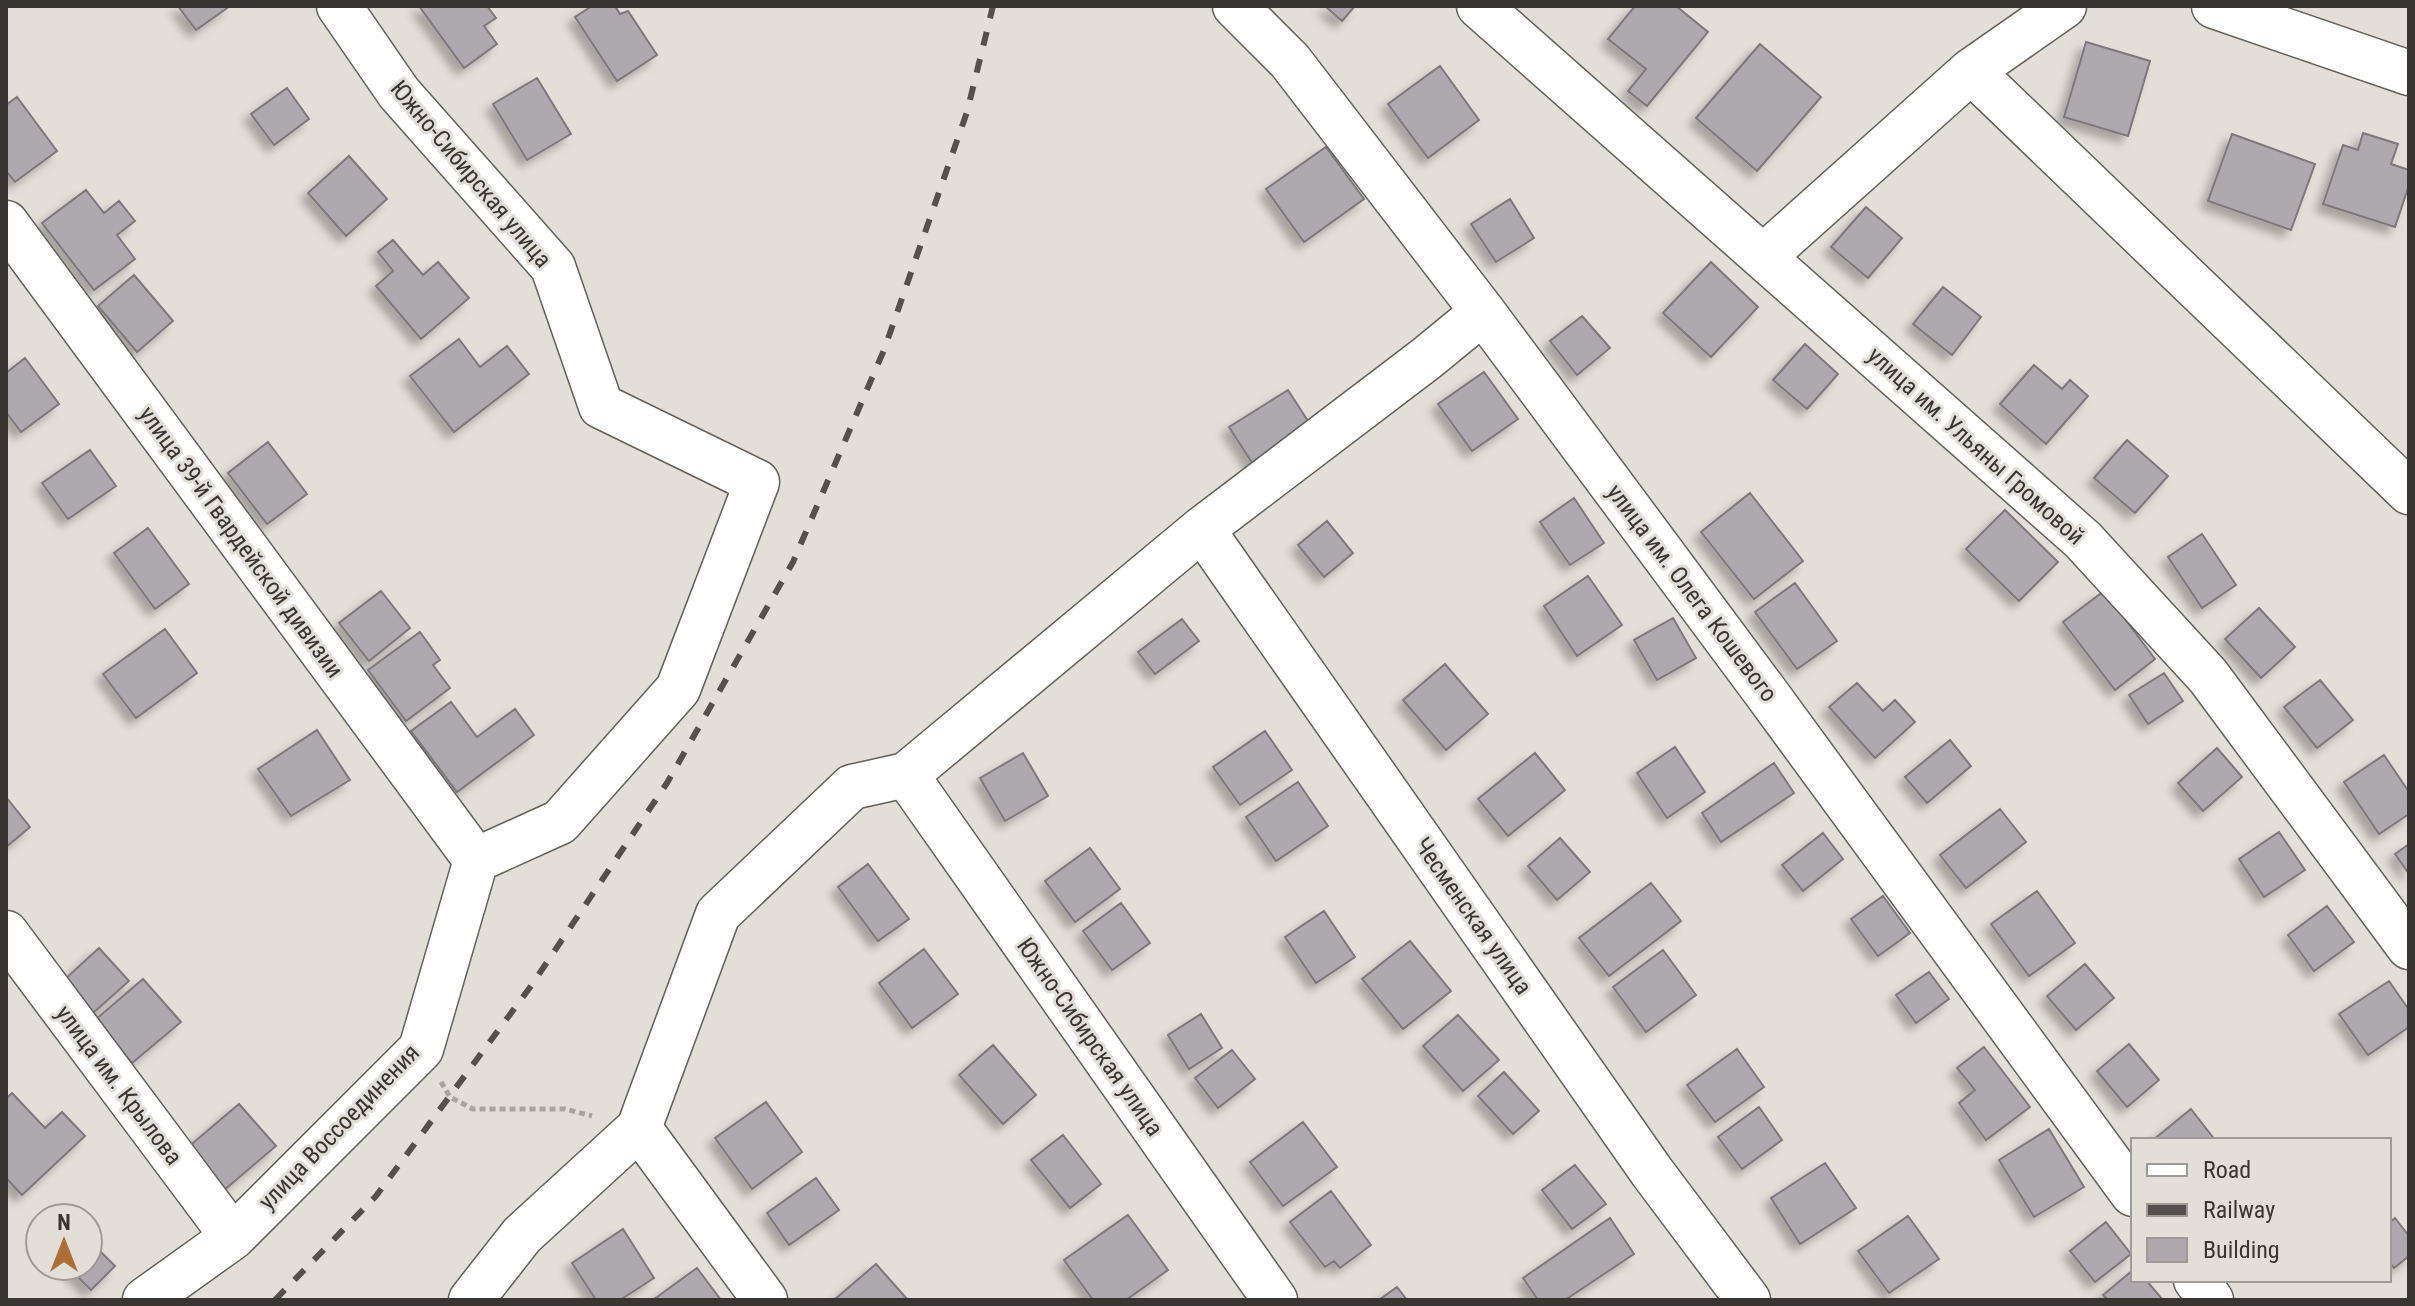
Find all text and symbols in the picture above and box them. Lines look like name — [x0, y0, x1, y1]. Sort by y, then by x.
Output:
street label: Южно-Сибирская улица — [385, 75, 557, 273]
street label: улица им. Ульяны Громовой — [1862, 341, 2090, 551]
street label: улица 39-й Гвардейской дивизии — [133, 401, 349, 683]
street label: улица им. Олега Кошевого — [1601, 479, 1783, 707]
street label: Чесменская улица — [1408, 832, 1538, 1000]
street label: Южно-Сибирская улица — [1011, 933, 1169, 1141]
street label: улица им. Крылова — [50, 1000, 188, 1170]
street label: улица Воссоединения — [253, 1039, 425, 1215]
legend — [2131, 1138, 2391, 1282]
text: Road — [2203, 1156, 2251, 1184]
text: Railway — [2203, 1196, 2275, 1224]
north arrow — [24, 1202, 104, 1282]
text: N — [57, 1210, 71, 1235]
text: Building — [2203, 1236, 2280, 1264]

